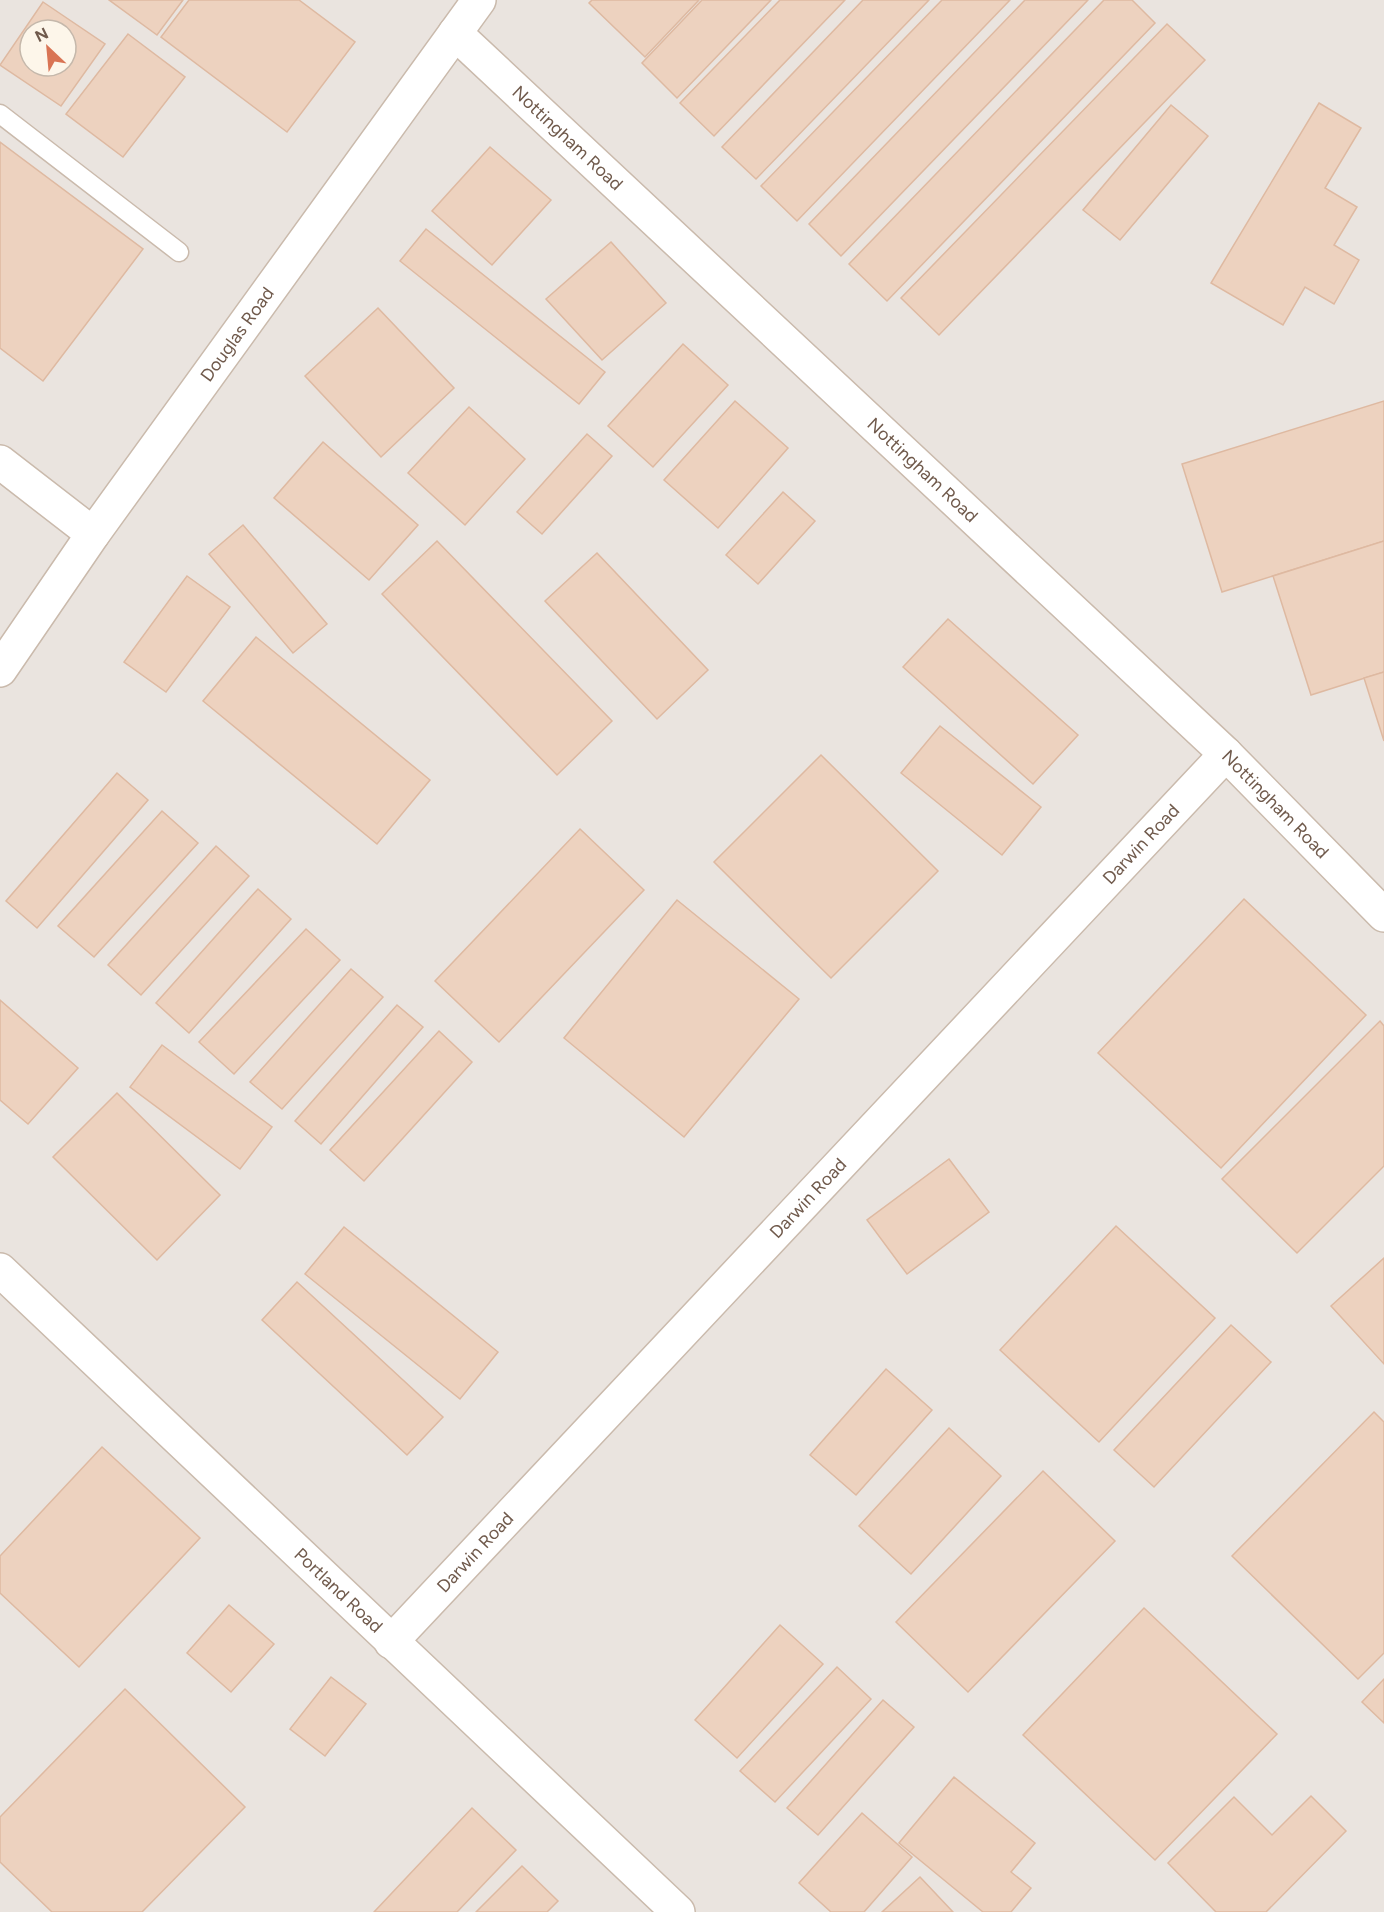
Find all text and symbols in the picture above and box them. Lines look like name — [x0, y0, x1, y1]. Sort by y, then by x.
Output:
north arrow — [18, 18, 78, 78]
text: N — [32, 24, 51, 46]
street label: Nottingham Road — [508, 81, 627, 195]
street label: Douglas Road — [196, 283, 279, 386]
street label: Nottingham Road — [863, 413, 982, 527]
street label: Nottingham Road — [1217, 745, 1333, 863]
street label: Darwin Road — [1098, 800, 1184, 889]
street label: Darwin Road — [765, 1154, 851, 1243]
street label: Darwin Road — [432, 1508, 518, 1597]
street label: Portland Road — [290, 1543, 387, 1637]

